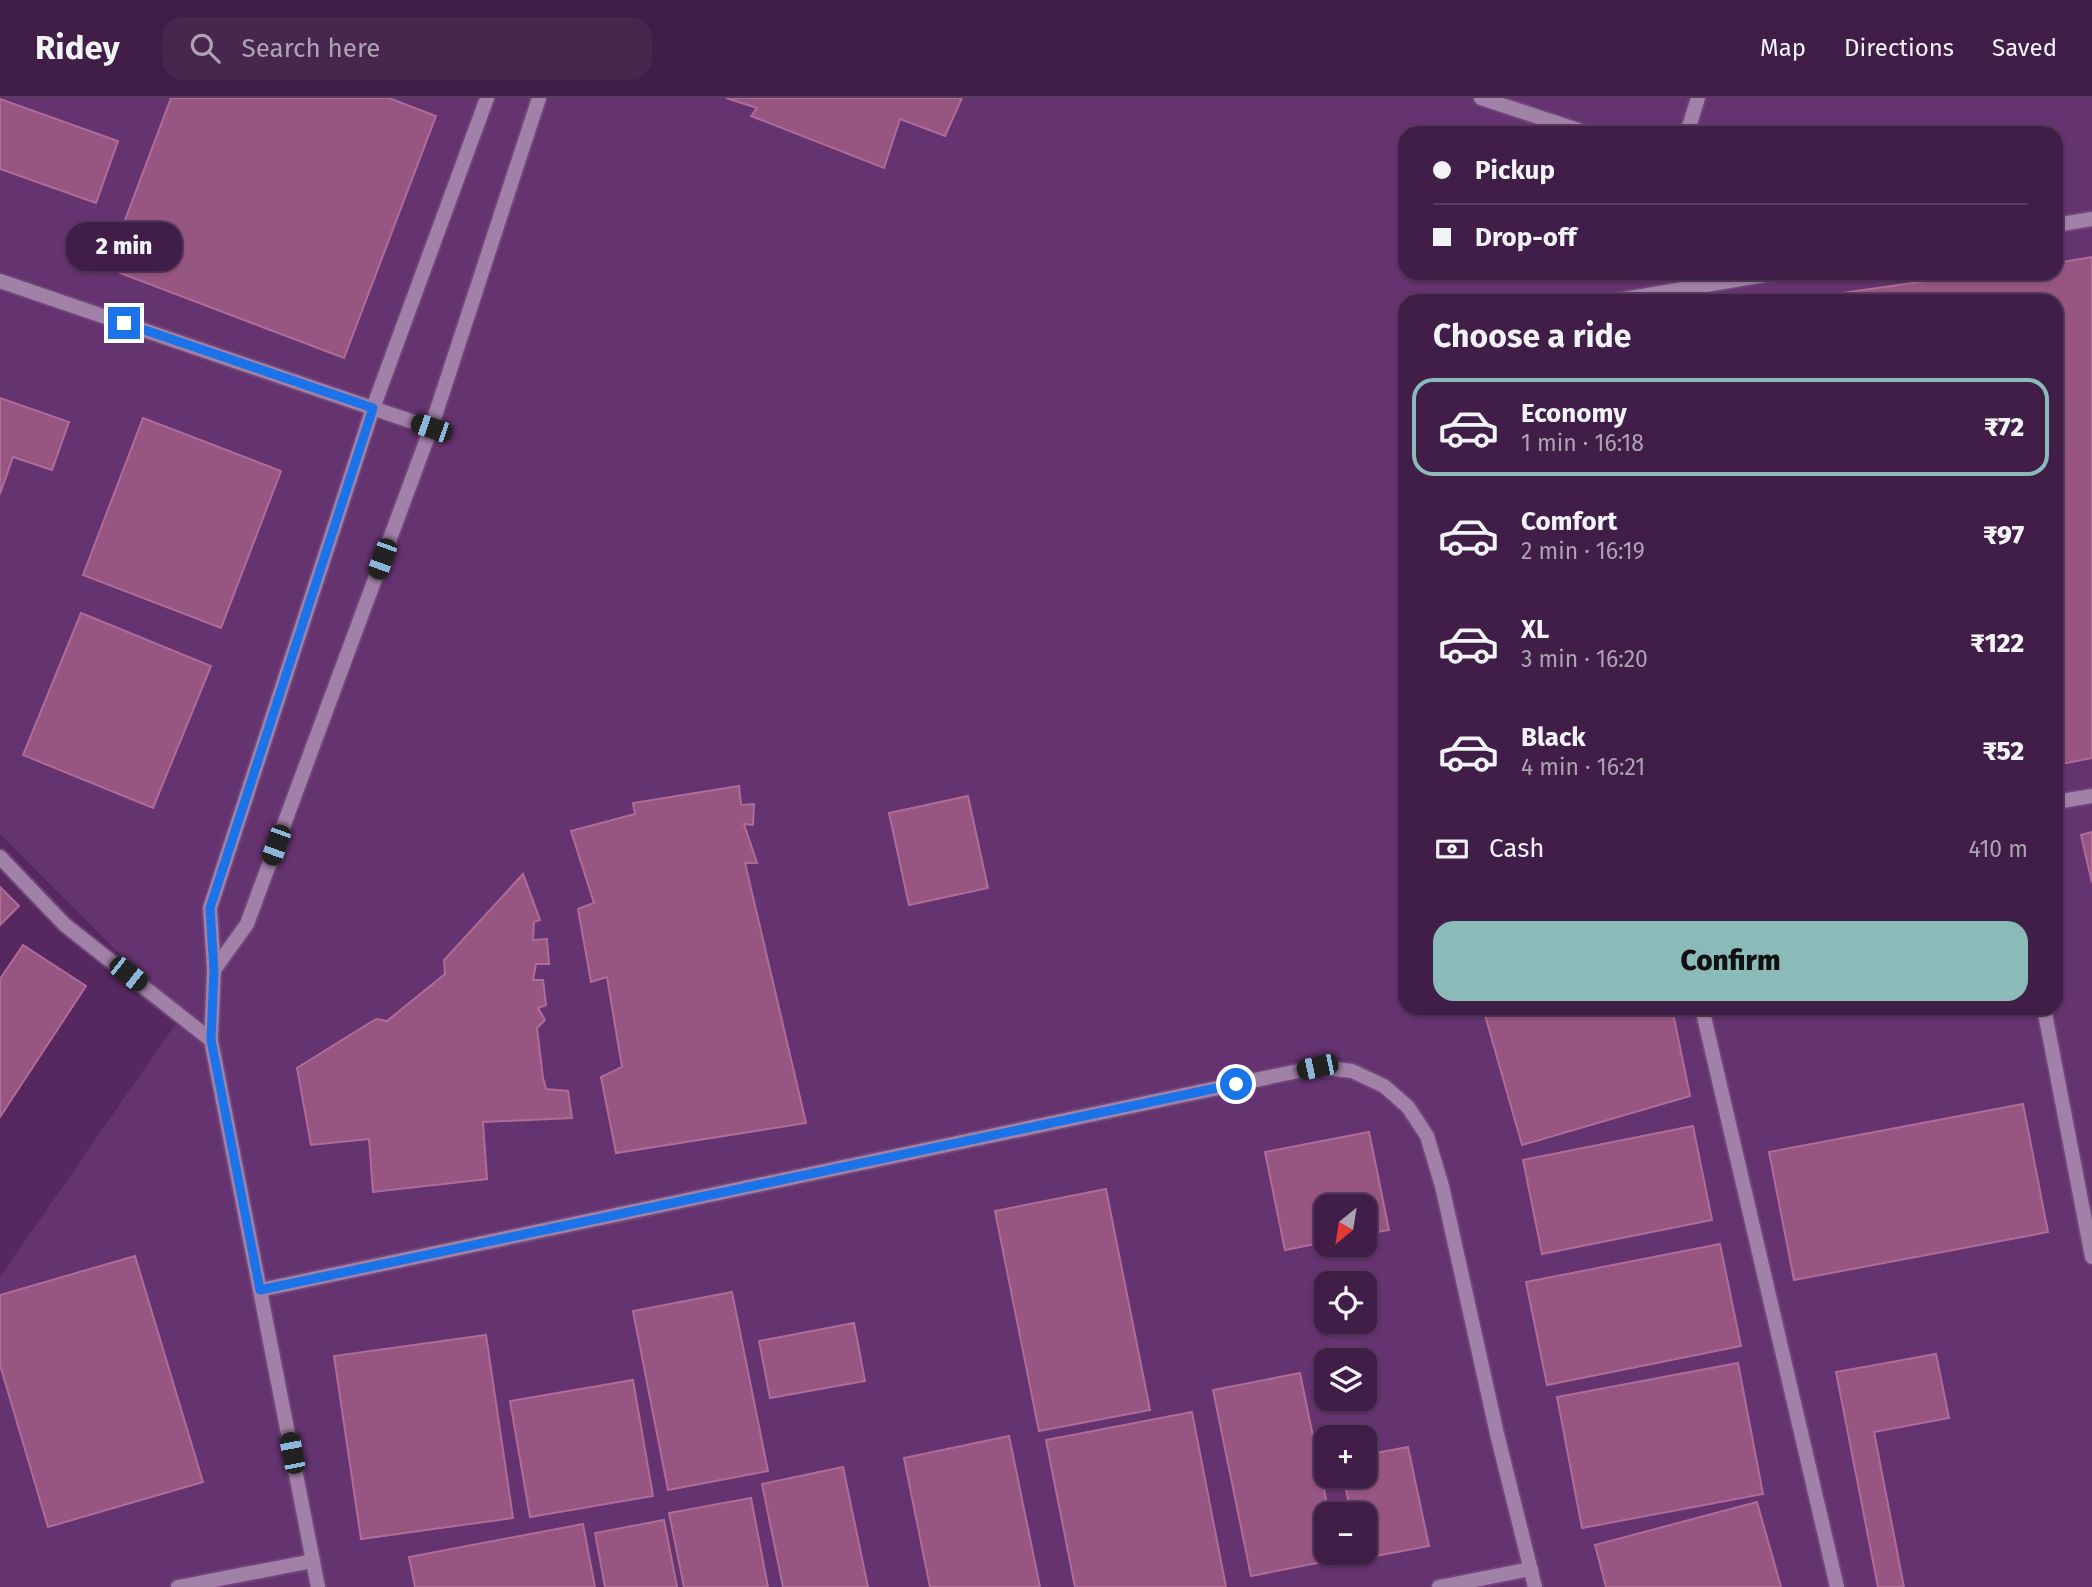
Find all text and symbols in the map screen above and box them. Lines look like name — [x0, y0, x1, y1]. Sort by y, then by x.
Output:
search box — [162, 17, 652, 80]
text: Ridey — [35, 28, 120, 68]
icon: search — [186, 29, 224, 67]
text: Search here — [242, 33, 380, 64]
text: Map — [1760, 34, 1806, 62]
text: Directions — [1844, 34, 1954, 62]
text: Saved — [1992, 34, 2057, 62]
text: Pickup — [1475, 155, 1555, 186]
callout: 2 min — [66, 222, 182, 271]
text: Drop-off — [1475, 222, 1577, 253]
text: 2 min — [96, 232, 152, 260]
route end — [108, 307, 140, 339]
text: Choose a ride — [1433, 317, 1631, 355]
icon: car — [1437, 396, 1500, 459]
text: Economy — [1521, 398, 1627, 429]
car — [408, 411, 455, 445]
text: ₹72 — [1984, 412, 2024, 443]
text: 1 min · 16:18 — [1521, 429, 1644, 457]
icon: car — [1437, 504, 1500, 567]
text: Comfort — [1521, 506, 1617, 537]
text: ₹97 — [1983, 520, 2024, 551]
car — [365, 536, 400, 582]
text: 2 min · 16:19 — [1521, 537, 1645, 565]
icon: car — [1437, 612, 1500, 675]
text: XL — [1521, 614, 1549, 645]
text: ₹122 — [1970, 628, 2024, 659]
text: 3 min · 16:20 — [1521, 645, 1648, 673]
icon: car — [1437, 720, 1500, 783]
text: Black — [1521, 722, 1586, 753]
text: ₹52 — [1982, 736, 2024, 767]
text: 4 min · 16:21 — [1521, 753, 1645, 781]
car — [259, 822, 294, 868]
icon: cash — [1433, 830, 1471, 868]
text: Cash — [1489, 833, 1545, 864]
text: 410 m — [1968, 835, 2028, 863]
button: Confirm — [1433, 921, 2028, 1001]
car — [105, 953, 152, 995]
car — [1295, 1052, 1340, 1082]
route start — [1220, 1068, 1252, 1100]
north arrow — [1314, 1194, 1377, 1256]
map controls — [1314, 1194, 1377, 1565]
button: locate — [1314, 1271, 1377, 1334]
button: layers — [1314, 1348, 1377, 1411]
button: + — [1314, 1425, 1377, 1488]
car — [278, 1430, 307, 1476]
button: − — [1314, 1502, 1377, 1565]

